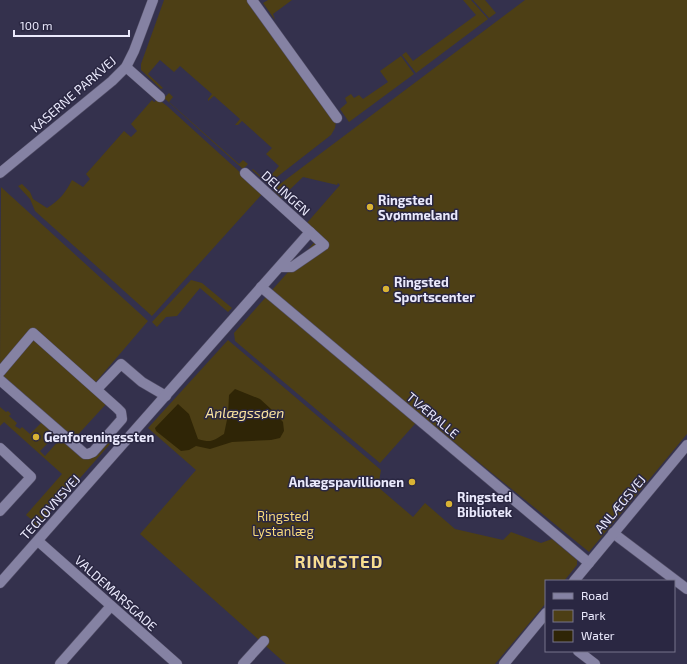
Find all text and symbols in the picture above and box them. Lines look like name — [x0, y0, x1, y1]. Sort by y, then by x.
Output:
scale bar — [14, 12, 129, 38]
text: 100 m — [20, 18, 52, 32]
street label: KASERNE PARKVEJ — [27, 52, 119, 136]
street label: DELINGEN — [258, 167, 314, 219]
place label: Ringsted Svømmeland — [378, 192, 458, 223]
marker: Ringsted Svømmeland — [365, 202, 375, 212]
place label: Ringsted Sportscenter — [394, 274, 475, 305]
marker: Ringsted Sportscenter — [381, 284, 391, 294]
street label: TVÆRALLE — [404, 389, 462, 441]
water label: Anlægssøen — [205, 404, 284, 421]
place label: Genforeningssten — [44, 429, 154, 445]
marker: Genforeningssten — [31, 432, 41, 442]
street label: TEGLOVNSVEJ — [17, 471, 83, 543]
street label: ANLÆGSVEJ — [591, 472, 649, 536]
place label: Anlægspavillionen — [289, 474, 404, 490]
marker: Anlægspavillionen — [407, 477, 417, 487]
place label: Ringsted Bibliotek — [457, 489, 513, 520]
marker: Ringsted Bibliotek — [444, 499, 454, 509]
park label: Ringsted Lystanlæg — [252, 508, 314, 539]
district label: RINGSTED — [295, 551, 383, 571]
street label: VALDEMARSGADE — [72, 552, 160, 634]
legend — [545, 580, 675, 652]
text: Road — [581, 588, 609, 602]
text: Park — [581, 608, 606, 622]
text: Water — [581, 628, 615, 642]

